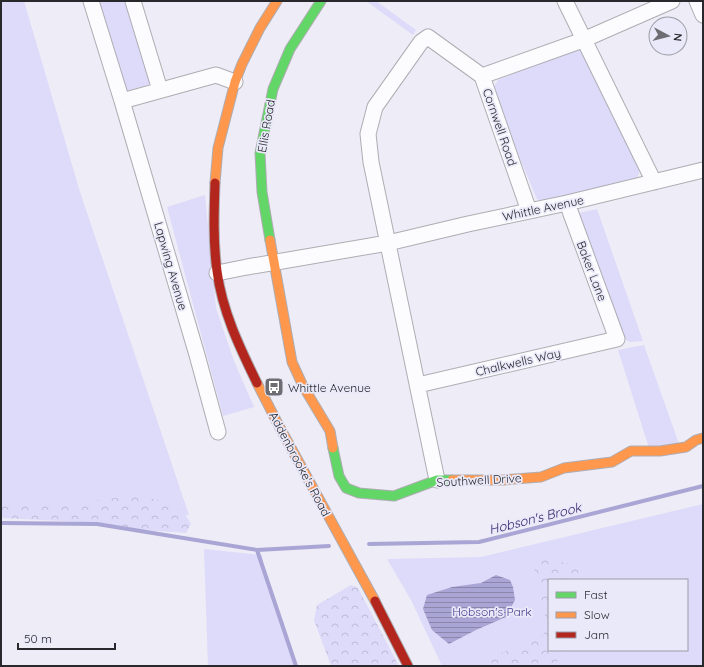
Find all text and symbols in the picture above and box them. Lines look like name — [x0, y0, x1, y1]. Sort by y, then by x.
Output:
north arrow — [648, 16, 688, 56]
text: N — [670, 32, 685, 42]
street label: Cornwell Road — [480, 86, 520, 168]
street label: Ellis Road — [254, 98, 278, 154]
street label: Whittle Avenue — [501, 192, 585, 224]
street label: Lapwing Avenue — [151, 220, 191, 312]
street label: Baker Lane — [574, 239, 610, 303]
street label: Chalkwells Way — [474, 345, 562, 379]
bus stop icon: Whittle Avenue — [263, 376, 285, 398]
place label: Whittle Avenue — [288, 380, 371, 395]
street label: Addenbrooke's Road — [266, 409, 334, 519]
street label: Southwell Drive — [436, 470, 522, 490]
water label: Hobson's Brook — [487, 499, 584, 537]
legend — [548, 579, 688, 651]
text: Fast — [584, 587, 608, 602]
park label: Hobson's Park — [452, 604, 532, 619]
text: Slow — [584, 607, 610, 622]
scale bar — [18, 625, 115, 651]
text: Jam — [584, 627, 609, 642]
text: 50 m — [24, 631, 52, 646]

